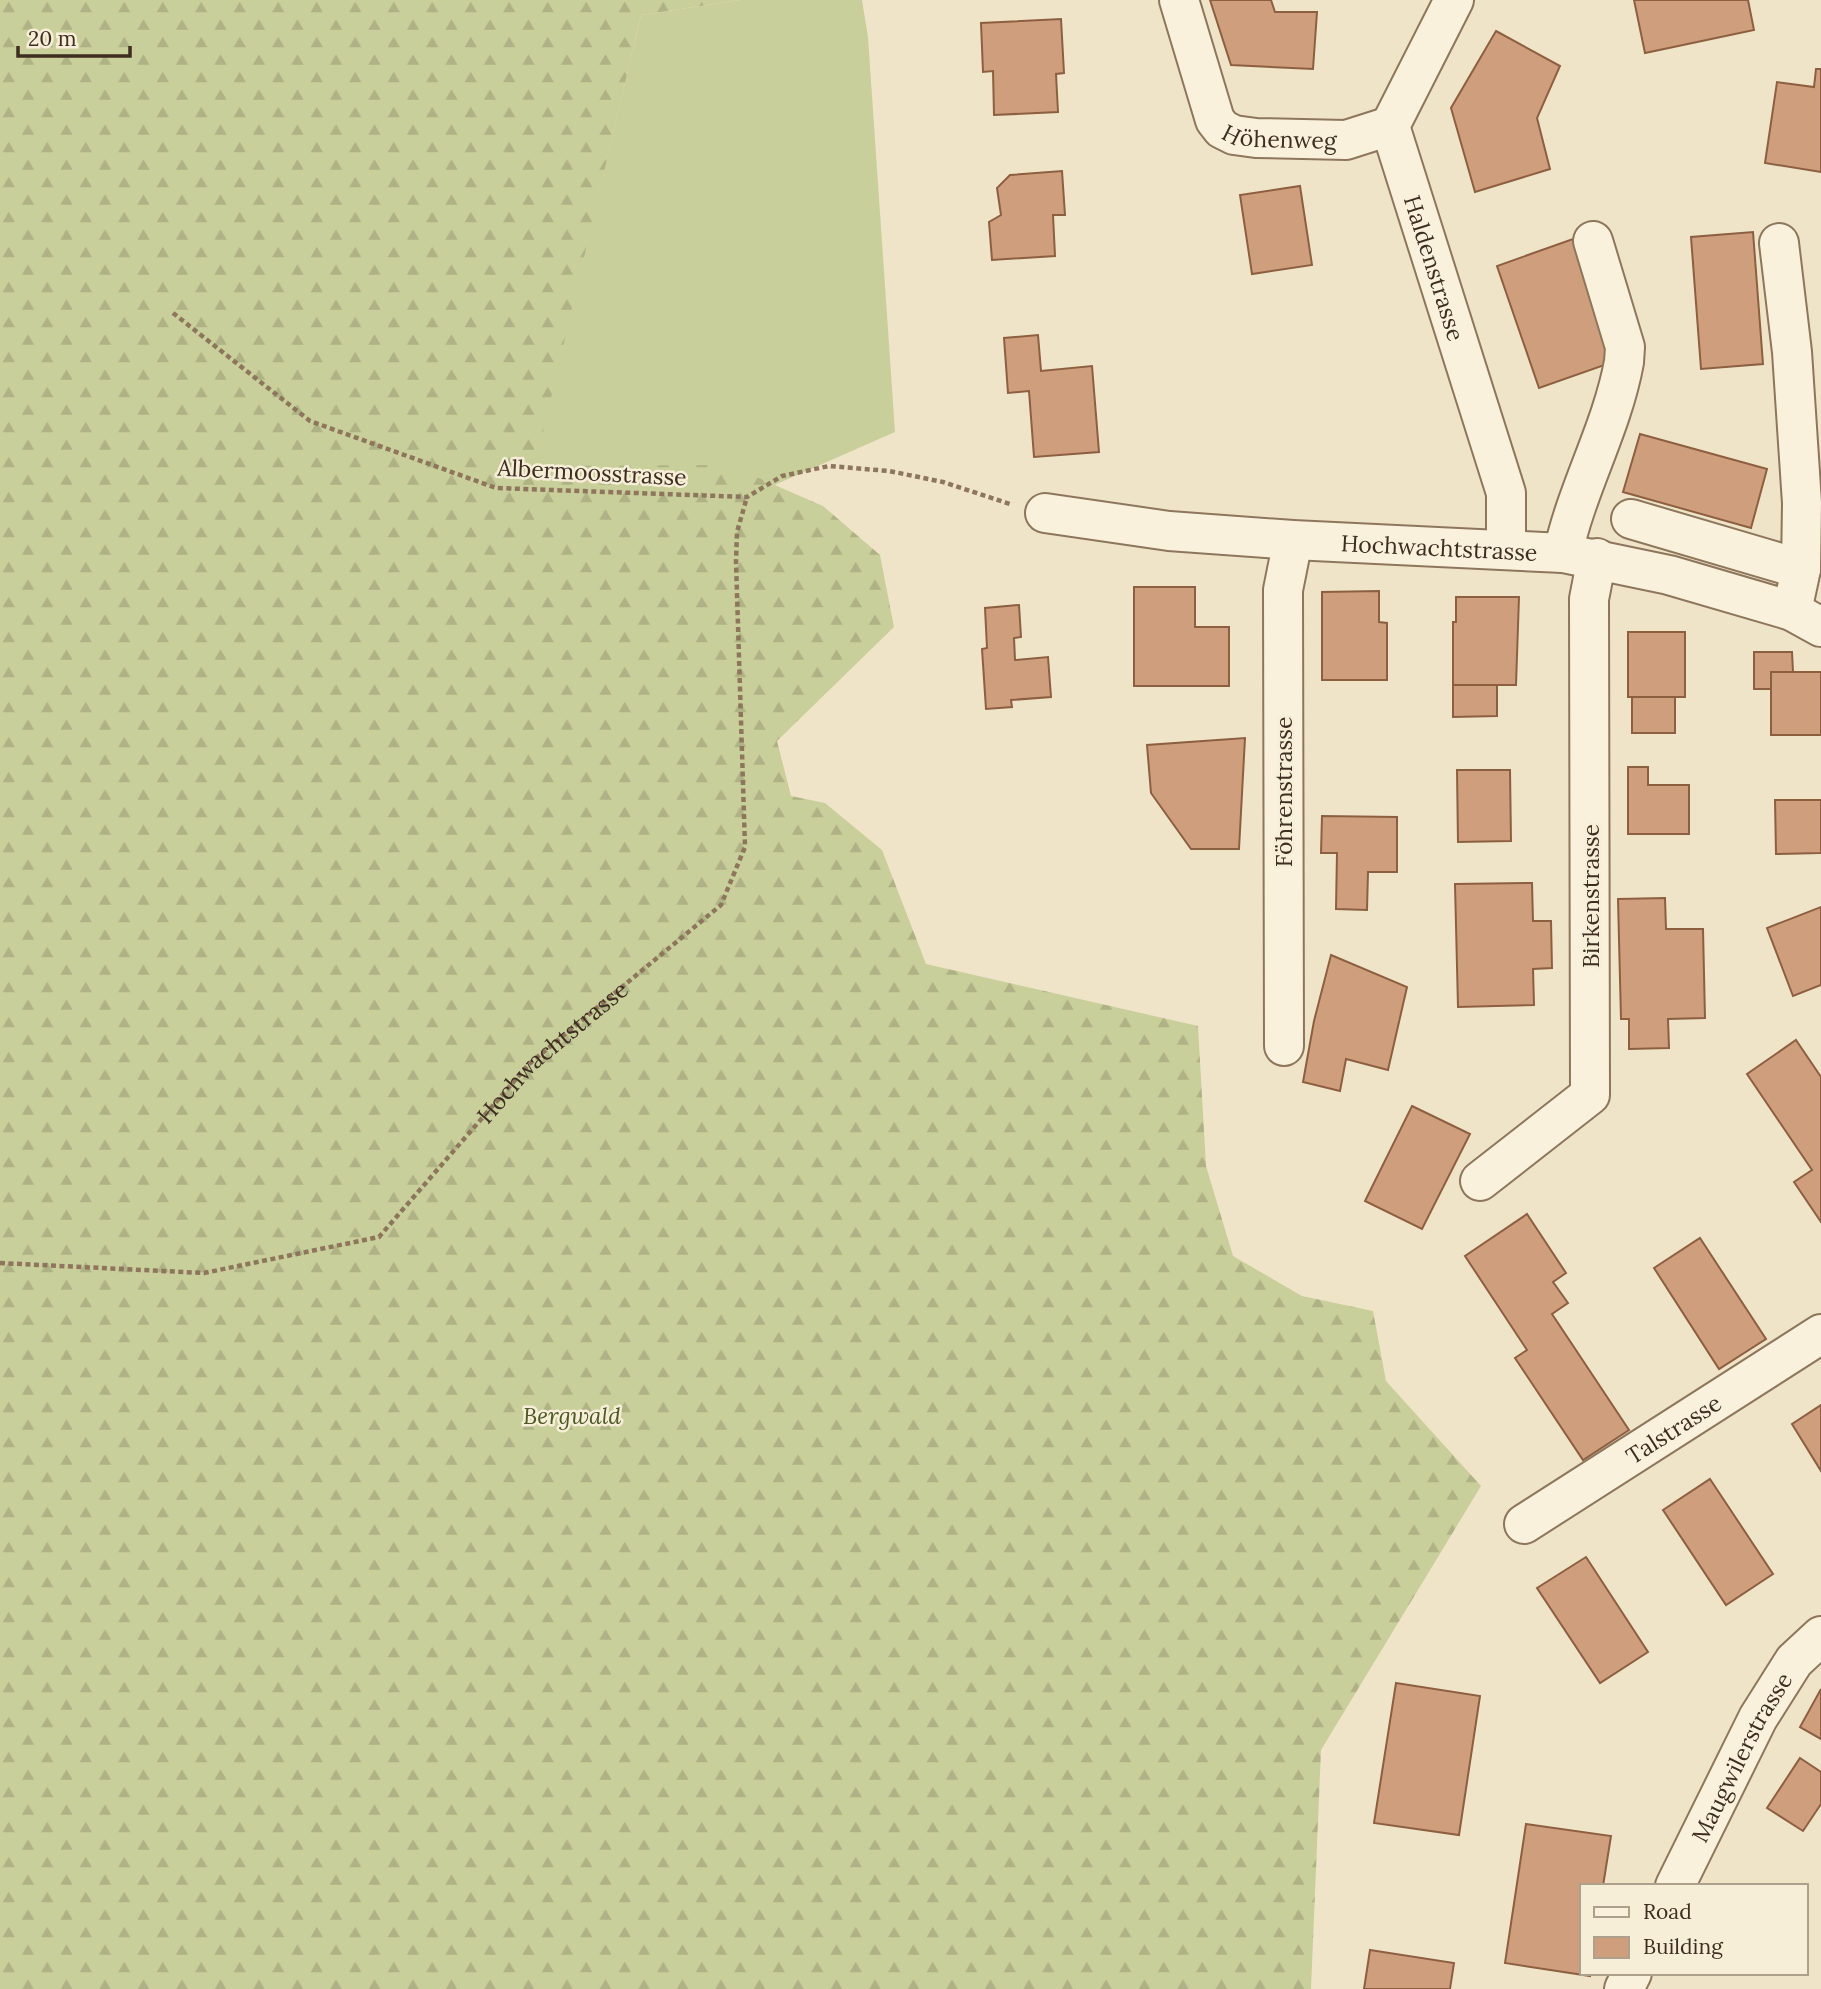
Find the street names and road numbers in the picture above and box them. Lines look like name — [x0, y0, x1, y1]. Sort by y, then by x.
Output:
street label: Höhenweg — [1218, 117, 1338, 154]
street label: Haldenstrasse — [1398, 191, 1471, 344]
street label: Albermoosstrasse — [496, 453, 687, 491]
street label: Hochwachtstrasse — [1340, 528, 1538, 566]
street label: Föhrenstrasse — [1269, 717, 1298, 867]
street label: Birkenstrasse — [1576, 824, 1605, 968]
street label: Hochwachtstrasse — [470, 974, 633, 1129]
street label: Talstrasse — [1620, 1387, 1726, 1470]
street label: Maugwilerstrasse — [1685, 1667, 1798, 1847]

